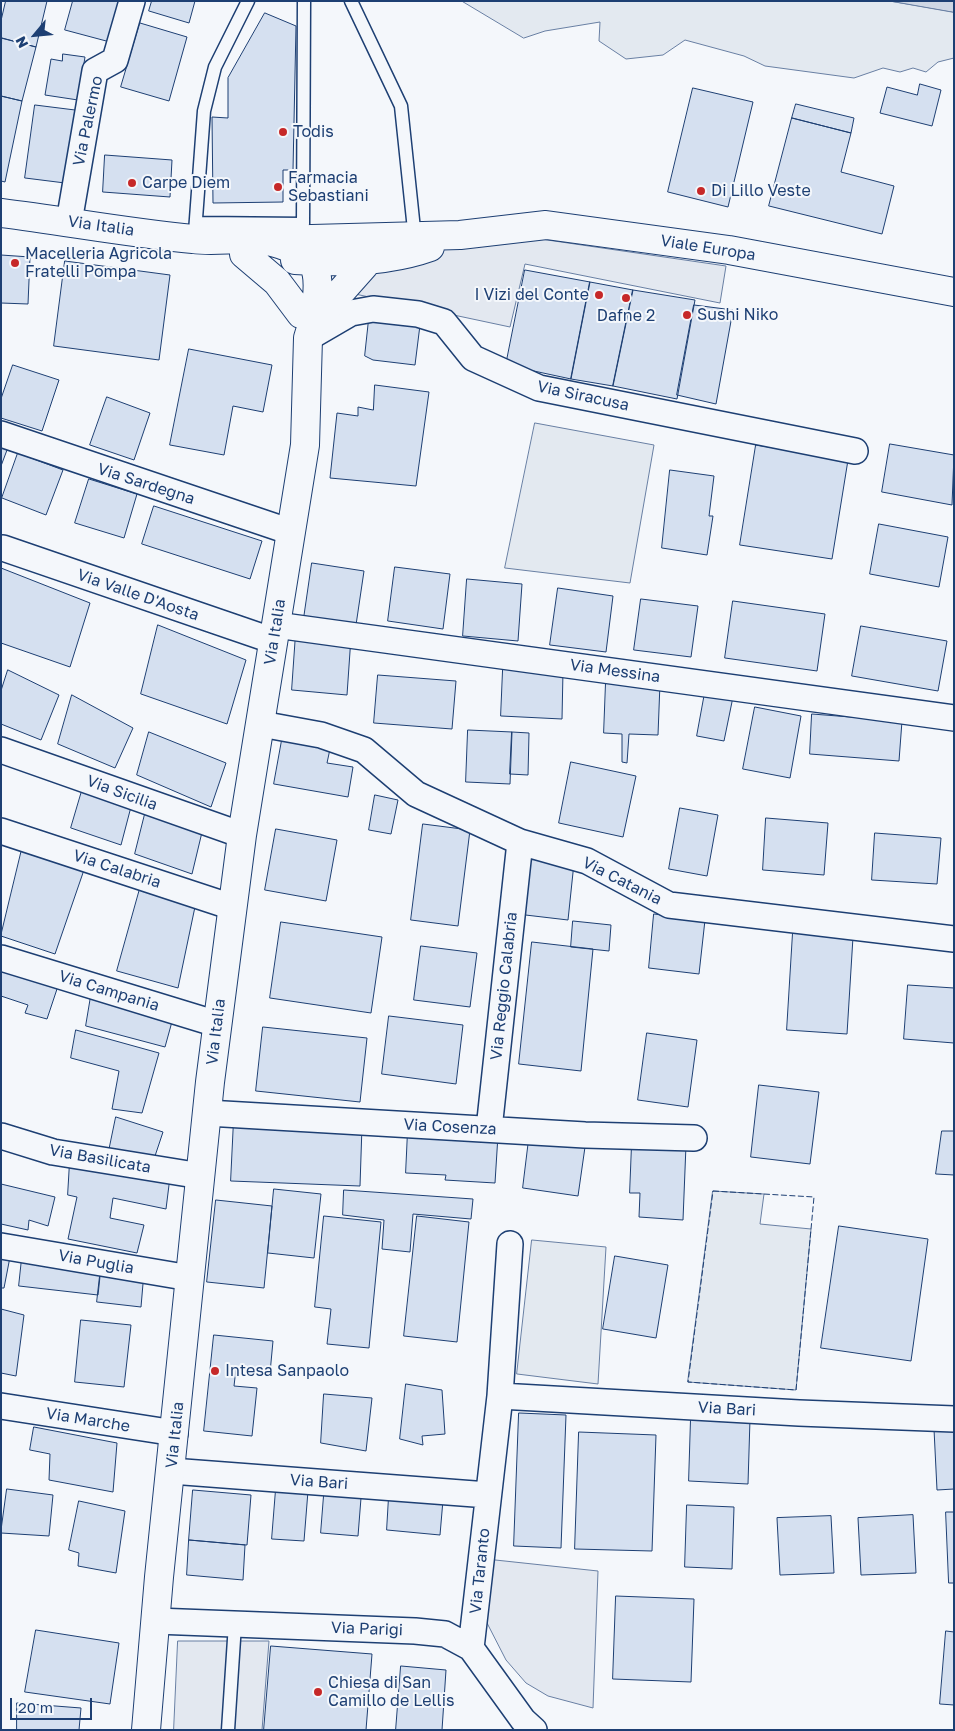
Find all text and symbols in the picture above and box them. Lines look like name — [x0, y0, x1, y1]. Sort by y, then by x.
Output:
north arrow — [10, 10, 60, 60]
text: N — [11, 34, 31, 51]
street label: Via Palermo — [69, 74, 107, 168]
place label: Todis — [293, 122, 334, 142]
marker: Todis — [277, 126, 289, 138]
place label: Farmacia Sebastiani — [288, 168, 369, 206]
place label: Carpe Diem — [142, 173, 230, 193]
marker: Carpe Diem — [126, 177, 138, 189]
marker: Farmacia Sebastiani — [272, 181, 284, 193]
place label: Di Lillo Veste — [711, 181, 811, 201]
marker: Di Lillo Veste — [695, 185, 707, 197]
street label: Via Italia — [67, 212, 135, 240]
street label: Viale Europa — [659, 231, 757, 265]
place label: Macelleria Agricola Fratelli Pompa — [25, 244, 172, 282]
marker: Macelleria Agricola Fratelli Pompa — [9, 257, 21, 269]
place label: I Vizi del Conte — [474, 285, 589, 305]
marker: I Vizi del Conte — [593, 289, 605, 301]
marker: Dafne 2 — [620, 292, 632, 304]
place label: Sushi Niko — [697, 305, 778, 325]
place label: Dafne 2 — [597, 306, 655, 326]
marker: Sushi Niko — [681, 309, 693, 321]
street label: Via Siracusa — [535, 377, 631, 415]
street label: Via Sardegna — [95, 459, 197, 509]
street label: Via Valle D'Aosta — [74, 565, 202, 625]
street label: Via Italia — [260, 597, 290, 667]
street label: Via Messina — [568, 655, 662, 687]
street label: Via Sicilia — [84, 771, 160, 815]
street label: Via Calabria — [71, 846, 163, 892]
street label: Via Catania — [579, 853, 665, 909]
street label: Via Reggio Calabria — [487, 911, 521, 1061]
street label: Via Campania — [56, 967, 162, 1015]
street label: Via Italia — [202, 998, 230, 1066]
street label: Via Cosenza — [403, 1115, 497, 1139]
street label: Via Basilicata — [48, 1141, 152, 1177]
street label: Via Puglia — [57, 1246, 135, 1278]
place label: Intesa Sanpaolo — [225, 1361, 349, 1381]
marker: Intesa Sanpaolo — [209, 1365, 221, 1377]
street label: Via Bari — [697, 1398, 757, 1420]
street label: Via Italia — [162, 1401, 188, 1469]
street label: Via Marche — [45, 1404, 131, 1436]
street label: Via Bari — [289, 1470, 349, 1494]
street label: Via Taranto — [466, 1527, 494, 1615]
street label: Via Parigi — [331, 1618, 403, 1640]
place label: Chiesa di San Camillo de Lellis — [328, 1673, 454, 1711]
marker: Chiesa di San Camillo de Lellis — [312, 1686, 324, 1698]
scale bar — [12, 1688, 95, 1720]
text: 20 m — [18, 1698, 53, 1716]

